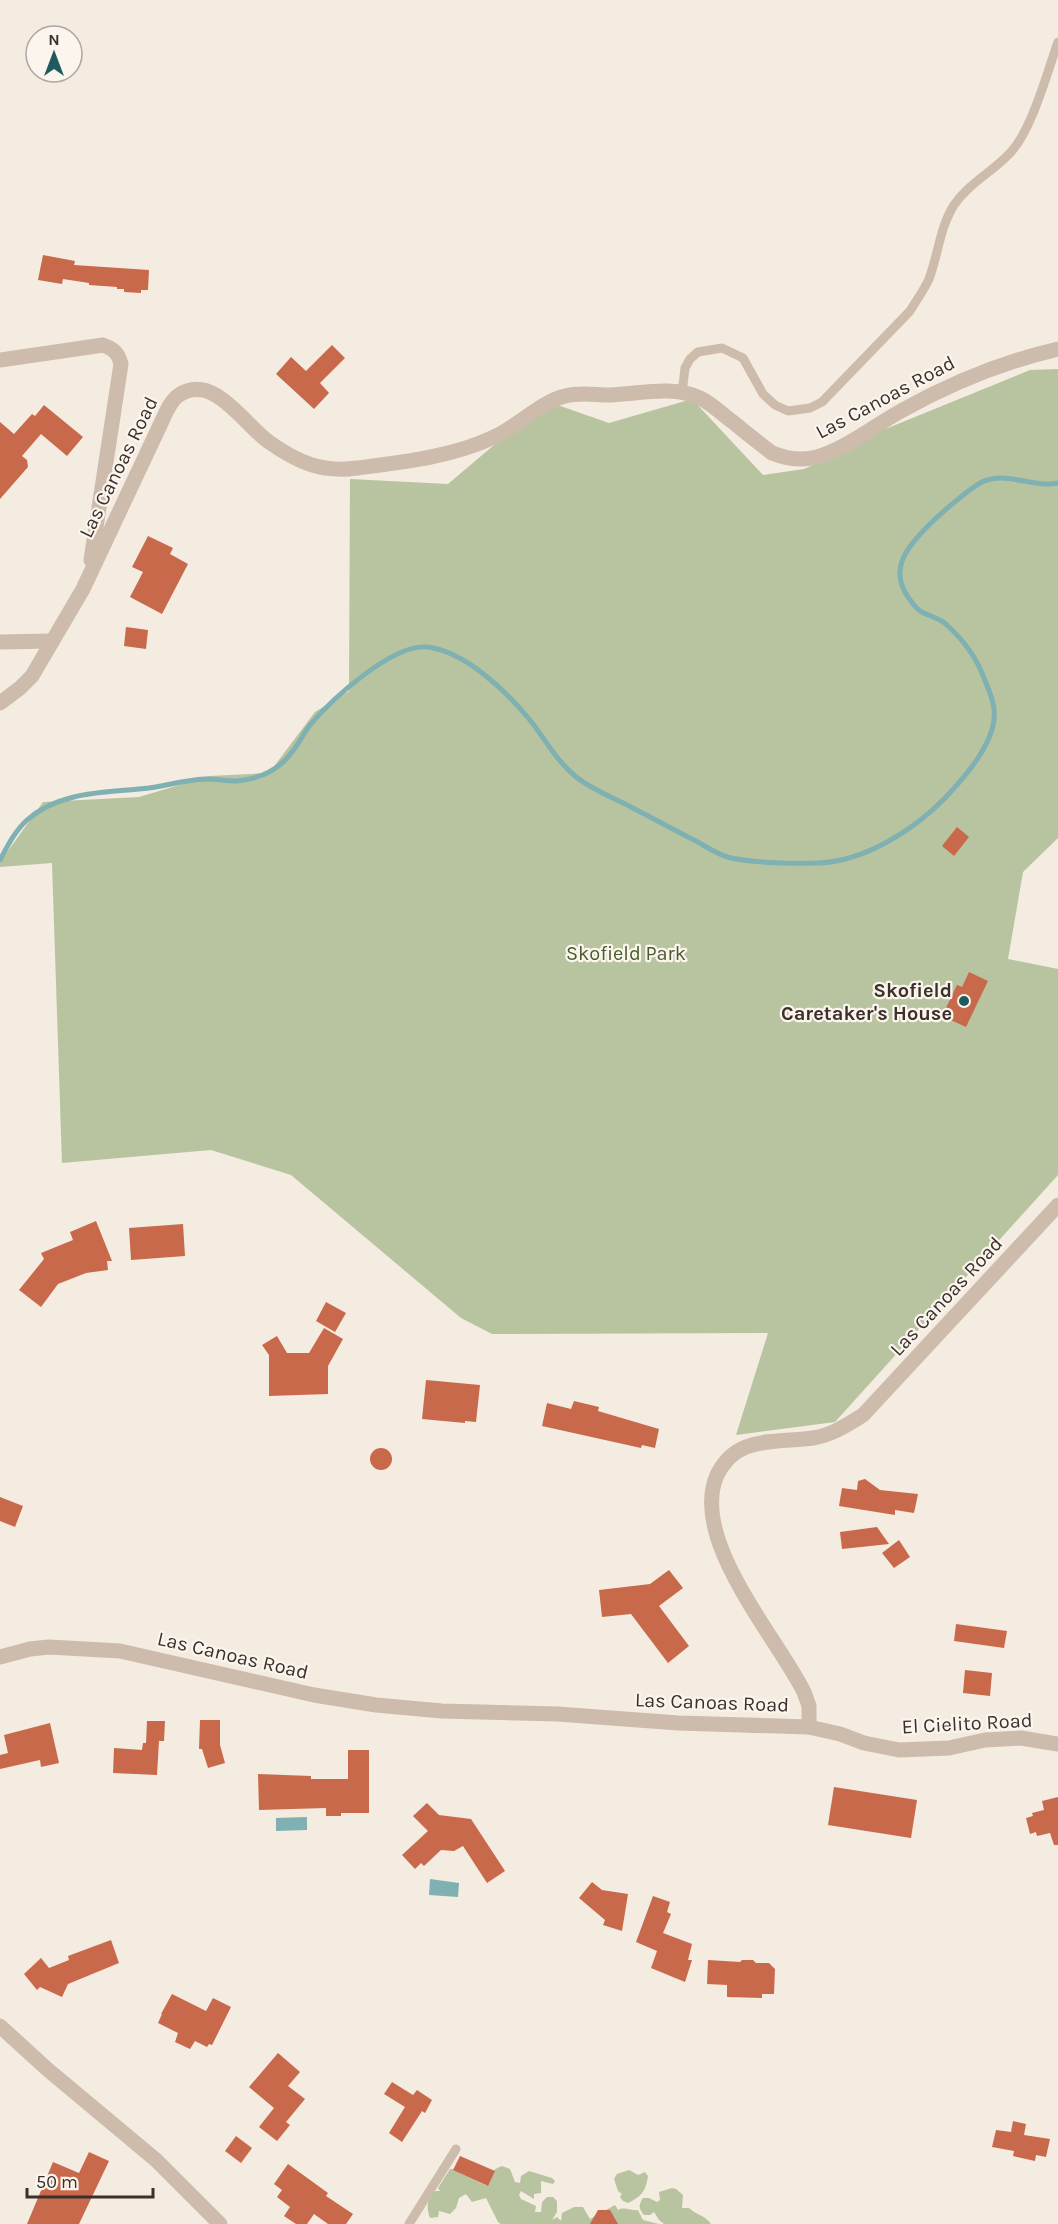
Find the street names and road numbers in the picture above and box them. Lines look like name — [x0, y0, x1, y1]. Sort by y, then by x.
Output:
street label: Las Canoas Road — [812, 351, 959, 444]
street label: Las Canoas Road — [74, 393, 163, 542]
street label: Las Canoas Road — [885, 1232, 1007, 1361]
street label: Las Canoas Road — [155, 1627, 311, 1684]
street label: Las Canoas Road — [635, 1688, 789, 1717]
street label: El Cielito Road — [901, 1709, 1033, 1738]

